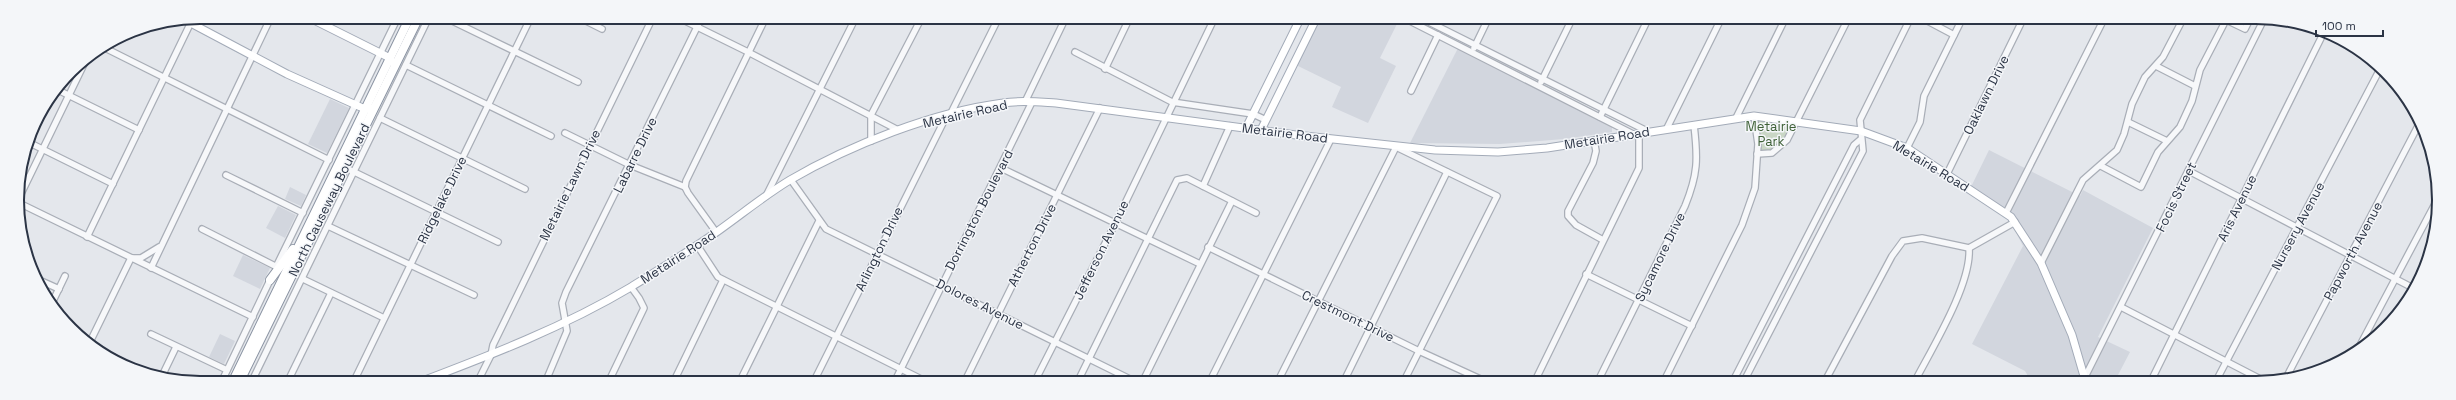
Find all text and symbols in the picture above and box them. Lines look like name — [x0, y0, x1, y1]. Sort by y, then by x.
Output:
scale bar — [2316, 12, 2383, 38]
text: 100 m — [2322, 18, 2356, 34]
street label: Oaklawn Drive — [1959, 52, 2013, 138]
street label: Metairie Road — [921, 96, 1009, 132]
street label: Labarre Drive — [609, 114, 661, 196]
park label: Metairie Park — [1745, 118, 1797, 150]
street label: Metairie Road — [1241, 119, 1329, 147]
street label: North Causeway Boulevard — [284, 121, 374, 279]
street label: Metairie Road — [1563, 123, 1651, 153]
street label: Metairie Lawn Drive — [536, 127, 604, 243]
street label: Metairie Road — [1890, 136, 1972, 196]
street label: Dorrington Boulevard — [941, 147, 1017, 273]
street label: Ridgelake Drive — [413, 153, 471, 247]
street label: Focis Street — [2152, 159, 2200, 235]
street label: Aris Avenue — [2214, 172, 2260, 244]
street label: Nursery Avenue — [2268, 179, 2328, 273]
street label: Jefferson Avenue — [1070, 197, 1132, 303]
street label: Papworth Avenue — [2320, 199, 2386, 303]
street label: Atherton Drive — [1004, 201, 1060, 289]
street label: Arlington Drive — [851, 204, 907, 294]
street label: Sycamore Drive — [1631, 210, 1689, 304]
street label: Metairie Road — [637, 226, 719, 288]
street label: Dolores Avenue — [933, 275, 1027, 333]
street label: Crestmont Drive — [1299, 286, 1397, 346]

